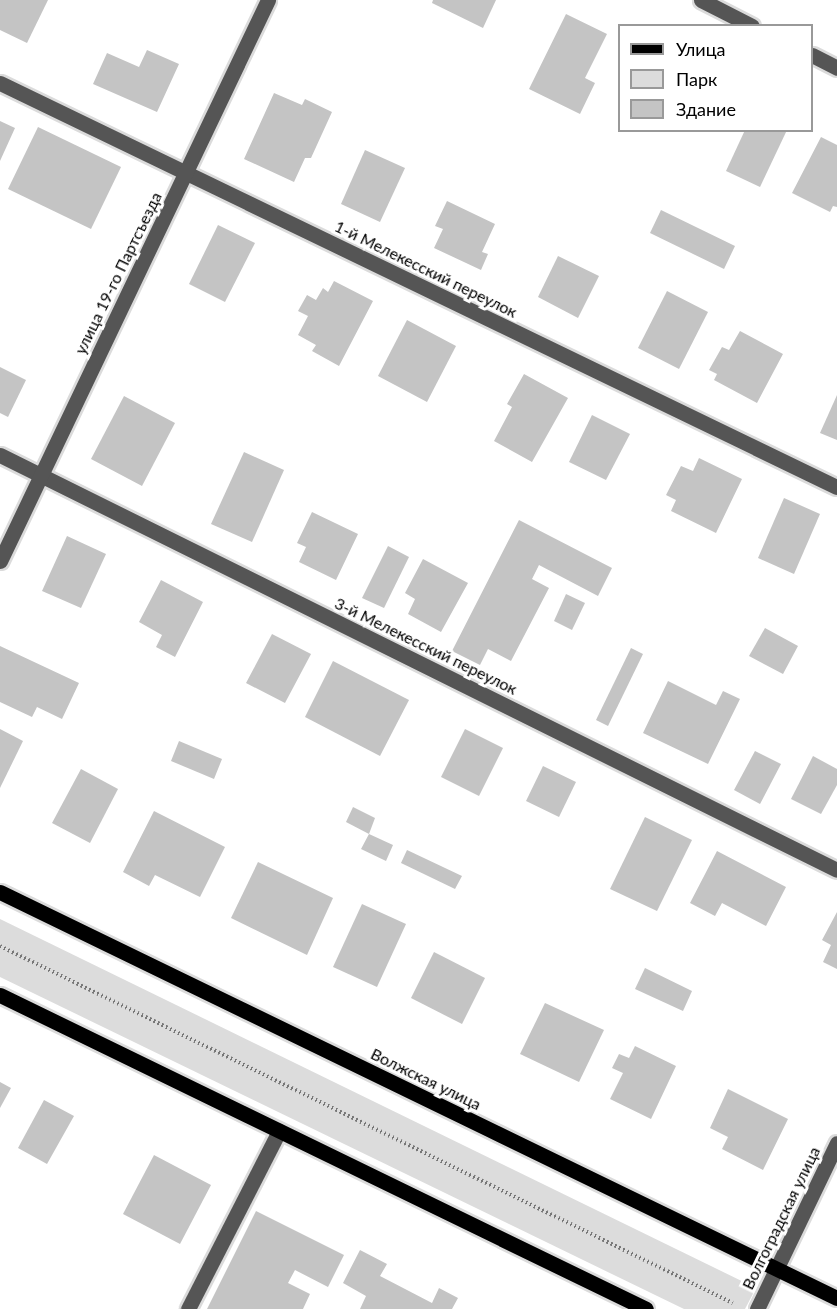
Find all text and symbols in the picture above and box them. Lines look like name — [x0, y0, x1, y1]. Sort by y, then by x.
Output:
legend — [618, 24, 813, 132]
text: Улица — [676, 38, 726, 60]
text: Парк — [676, 68, 717, 90]
text: Здание — [676, 98, 736, 120]
street label: улица 19-го Партсъезда — [70, 189, 166, 357]
street label: 1-й Мелекесский переулок — [332, 216, 520, 322]
street label: 3-й Мелекесский переулок — [332, 593, 520, 699]
street label: Волжская улица — [368, 1044, 484, 1114]
street label: Волгоградская улица — [738, 1143, 824, 1293]

